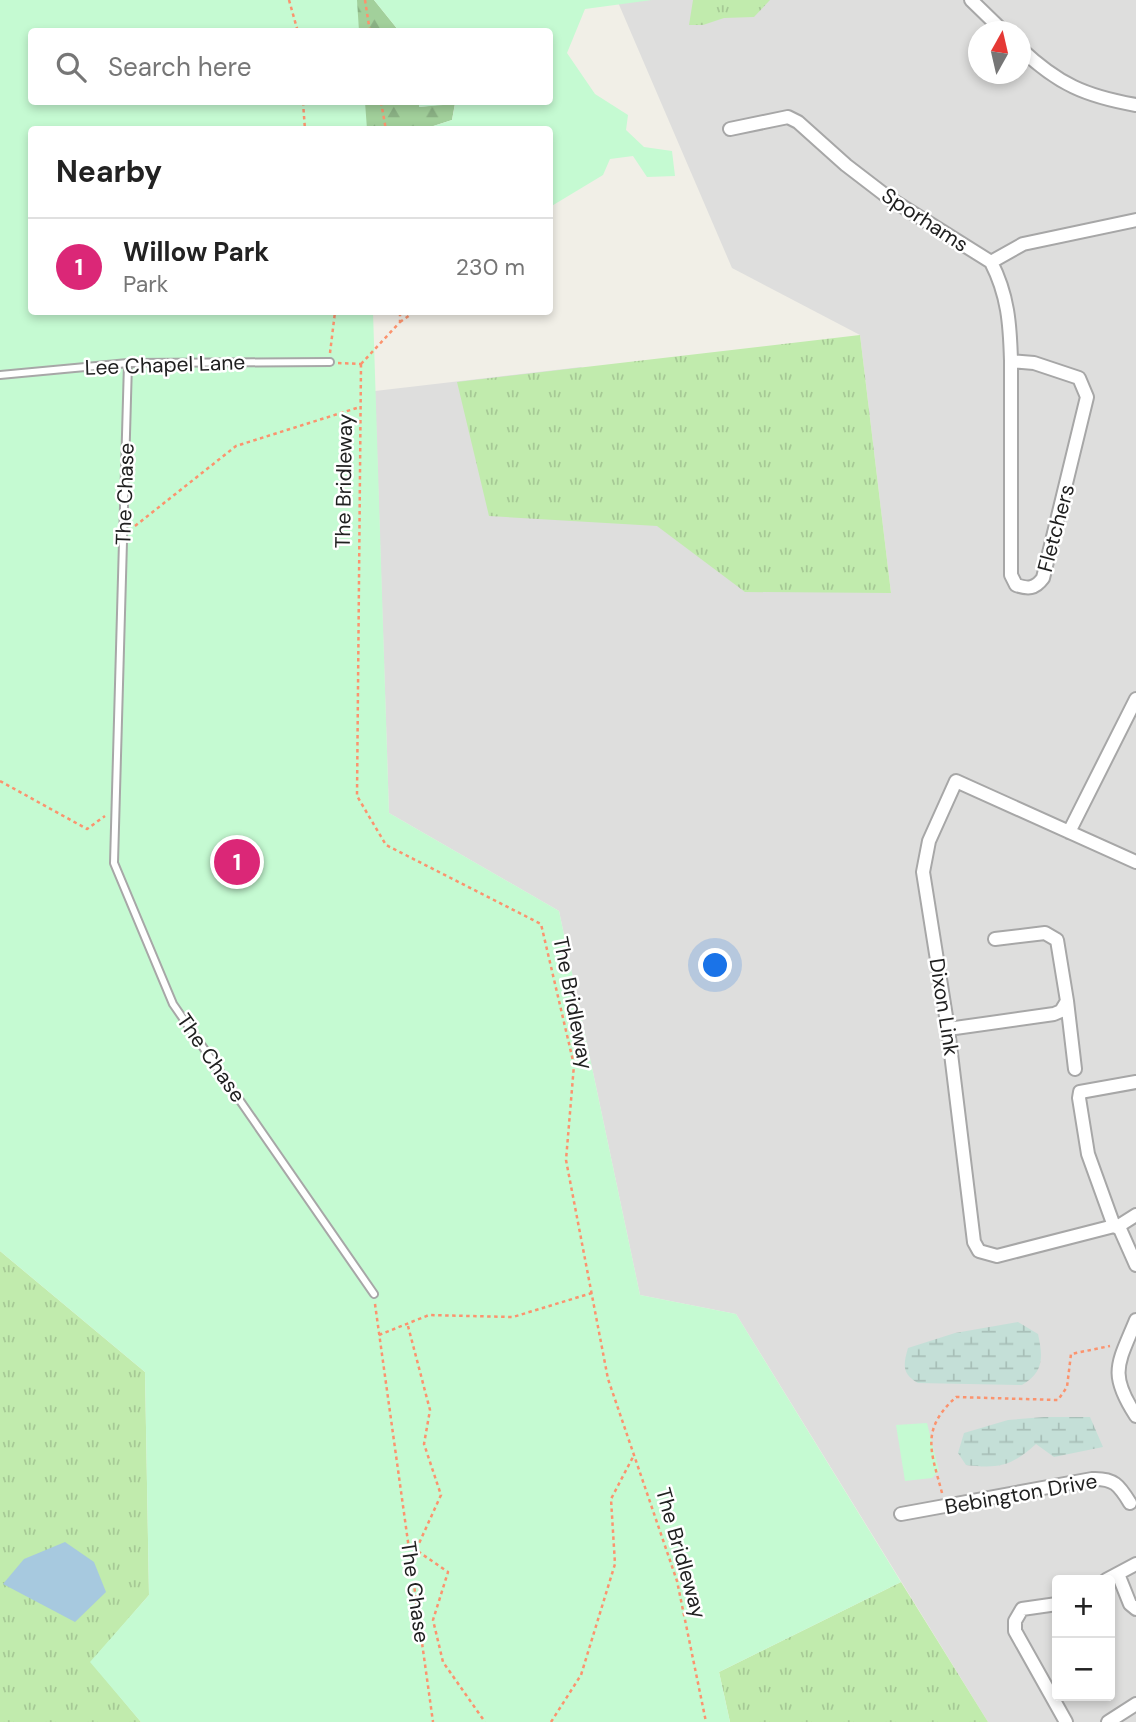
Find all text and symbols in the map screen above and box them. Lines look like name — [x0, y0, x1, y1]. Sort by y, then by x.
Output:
north arrow — [968, 21, 1031, 84]
search box — [28, 28, 553, 105]
icon: search — [52, 48, 90, 86]
text: Search here — [108, 50, 251, 84]
text: Nearby — [56, 152, 162, 191]
street label: Sporhams — [876, 181, 974, 259]
text: Willow Park — [123, 235, 269, 269]
text: 1 — [75, 252, 83, 282]
text: 230 m — [456, 252, 525, 282]
text: Park — [123, 269, 168, 299]
street label: Lee Chapel Lane — [84, 348, 246, 382]
street label: The Bridleway — [329, 413, 359, 549]
street label: The Chase — [109, 442, 141, 546]
street label: Fletchers — [1031, 481, 1081, 575]
pin: 1 — [214, 836, 260, 888]
street label: The Bridleway — [546, 934, 600, 1072]
your location — [698, 948, 732, 982]
street label: Dixon Link — [922, 956, 966, 1058]
street label: The Chase — [170, 1008, 252, 1108]
street label: Bebington Drive — [943, 1467, 1099, 1521]
street label: The Bridleway — [649, 1484, 713, 1622]
street label: The Chase — [394, 1539, 436, 1645]
map controls — [1052, 1575, 1115, 1701]
button: + — [1052, 1575, 1115, 1638]
button: − — [1052, 1638, 1115, 1701]

